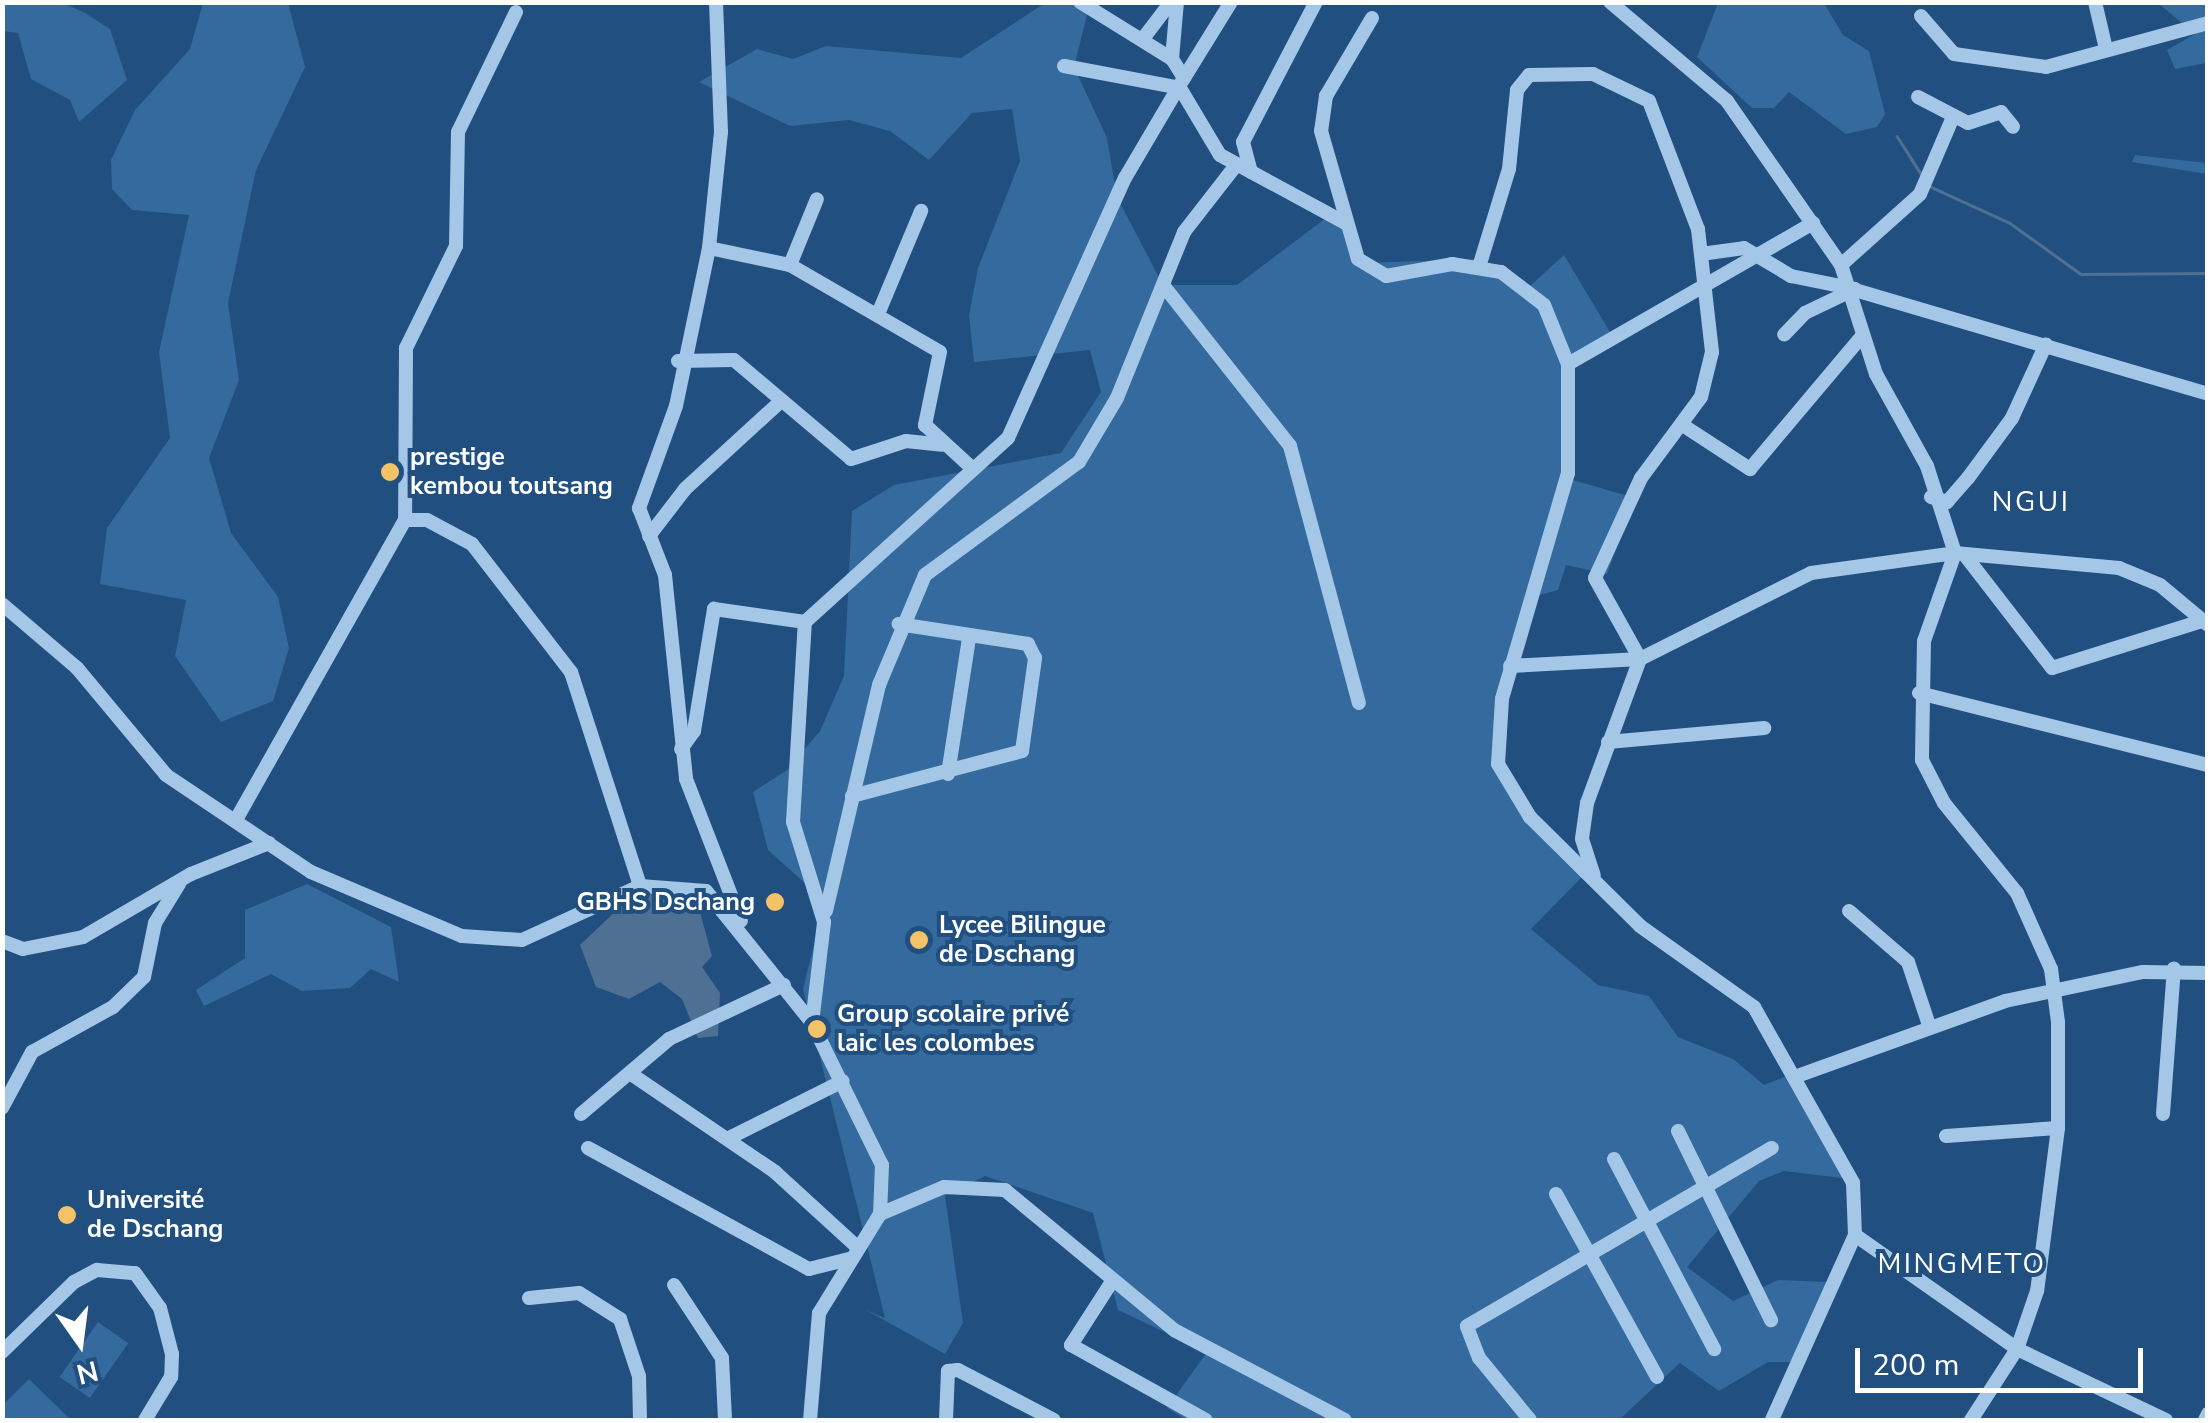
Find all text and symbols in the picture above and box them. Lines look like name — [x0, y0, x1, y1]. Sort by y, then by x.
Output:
place label: prestige kembou toutsang — [410, 443, 613, 502]
marker: prestige kembou toutsang — [379, 461, 401, 483]
district label: NGUI — [1992, 485, 2070, 519]
place label: GBHS Dschang — [576, 887, 755, 917]
marker: GBHS Dschang — [764, 891, 786, 913]
place label: Lycee Bilingue de Dschang — [939, 911, 1106, 970]
marker: Lycee Bilingue de Dschang — [908, 929, 930, 951]
place label: Group scolaire privé laic les colombes — [837, 1000, 1069, 1059]
marker: Group scolaire privé laic les colombes — [806, 1018, 828, 1040]
place label: Université de Dschang — [87, 1186, 223, 1245]
marker: Université de Dschang — [56, 1204, 78, 1226]
district label: MINGMETO — [1877, 1247, 2047, 1281]
north arrow — [30, 1293, 130, 1393]
scale bar — [1860, 1328, 2148, 1390]
text: 200 m — [1872, 1345, 1959, 1386]
text: N — [73, 1351, 102, 1393]

